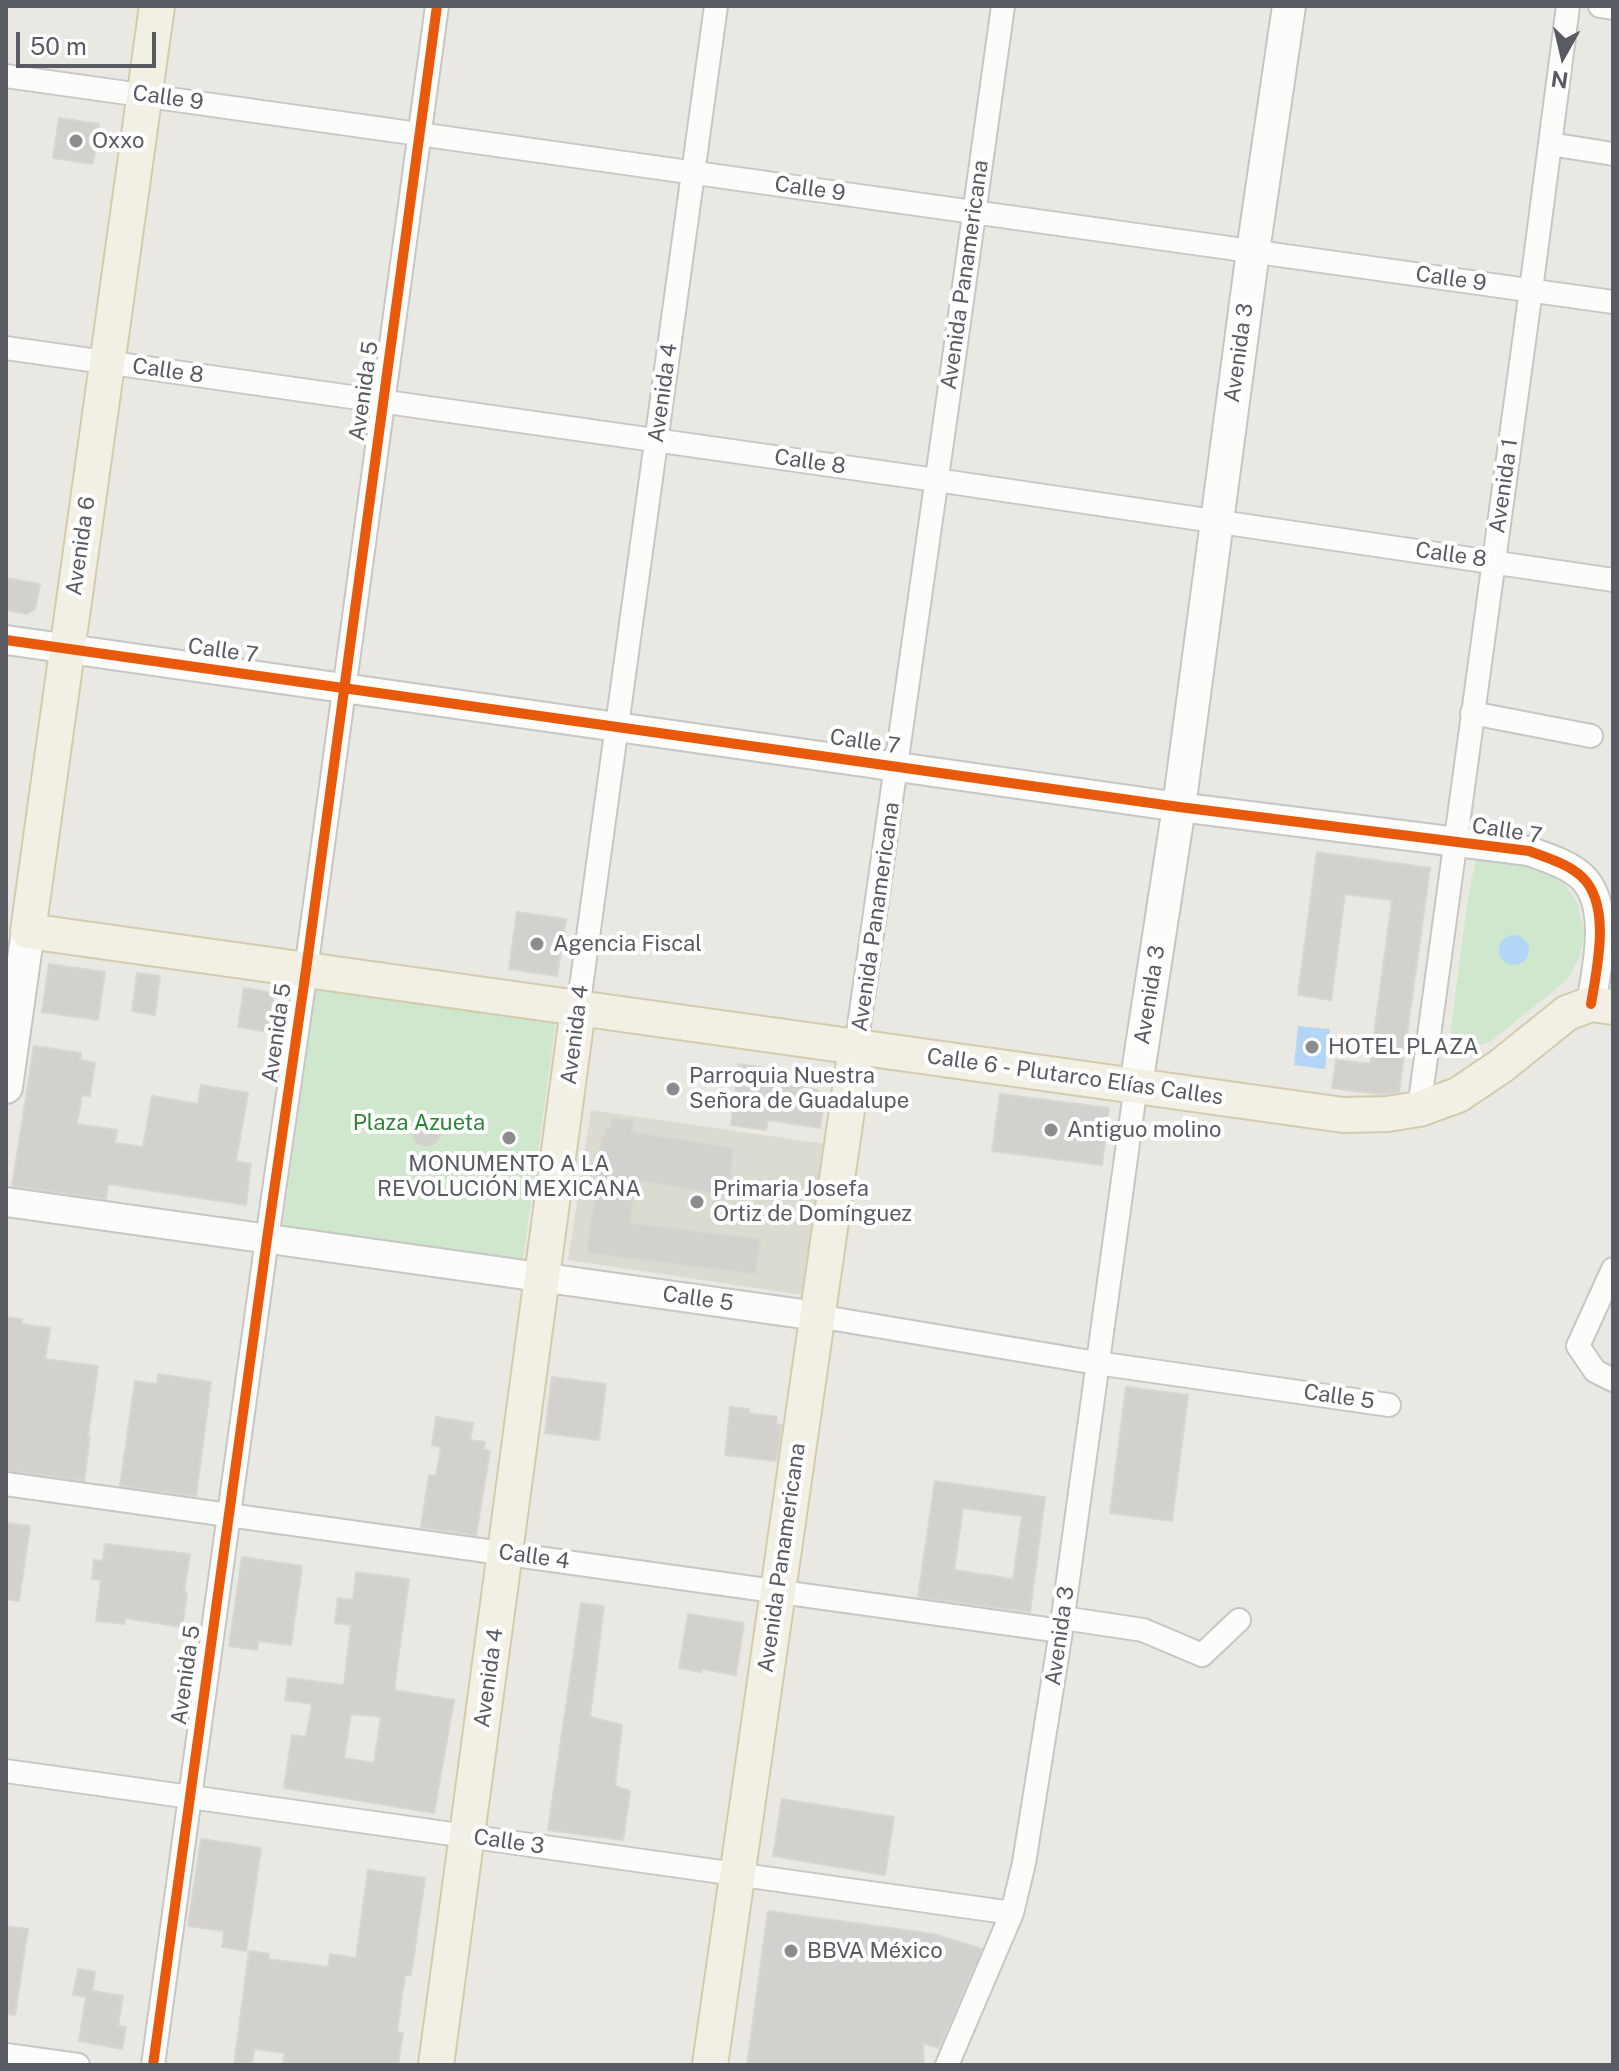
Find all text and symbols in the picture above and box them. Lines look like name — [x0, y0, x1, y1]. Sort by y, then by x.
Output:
scale bar — [20, 16, 160, 66]
north arrow — [1523, 16, 1603, 96]
text: 50 m — [30, 32, 87, 60]
text: N — [1549, 66, 1570, 94]
street label: Calle 9 — [131, 80, 205, 116]
place label: Oxxo — [92, 128, 144, 154]
marker: Oxxo — [67, 132, 85, 150]
street label: Avenida Panamericana — [936, 159, 994, 391]
street label: Calle 9 — [773, 171, 847, 207]
street label: Calle 9 — [1414, 261, 1488, 297]
street label: Avenida 3 — [1219, 302, 1259, 404]
street label: Avenida 5 — [344, 339, 384, 443]
street label: Avenida 4 — [643, 342, 683, 444]
street label: Calle 8 — [131, 353, 205, 389]
street label: Avenida 1 — [1484, 437, 1524, 535]
street label: Calle 8 — [773, 444, 847, 480]
street label: Avenida 6 — [61, 495, 101, 597]
street label: Calle 8 — [1414, 537, 1488, 573]
street label: Calle 7 — [186, 633, 260, 669]
street label: Calle 7 — [828, 724, 902, 760]
street label: Avenida Panamericana — [847, 801, 905, 1033]
street label: Calle 7 — [1470, 812, 1544, 850]
place label: Agencia Fiscal — [553, 931, 702, 957]
marker: Agencia Fiscal — [528, 935, 546, 953]
street label: Avenida 3 — [1129, 943, 1171, 1047]
street label: Avenida 5 — [257, 981, 297, 1085]
street label: Avenida 4 — [556, 984, 594, 1086]
place label: HOTEL PLAZA — [1328, 1034, 1479, 1060]
marker: HOTEL PLAZA — [1303, 1038, 1321, 1056]
street label: Calle 6 - Plutarco Elías Calles — [925, 1043, 1225, 1111]
place label: Parroquia Nuestra Señora de Guadalupe — [689, 1063, 909, 1114]
marker: Parroquia Nuestra Señora de Guadalupe — [664, 1080, 682, 1098]
park label: Plaza Azueta — [353, 1110, 485, 1136]
place label: Antiguo molino — [1067, 1117, 1221, 1143]
marker: Antiguo molino — [1042, 1121, 1060, 1139]
marker: MONUMENTO A LA REVOLUCIÓN MEXICANA — [500, 1129, 518, 1147]
place label: MONUMENTO A LA REVOLUCIÓN MEXICANA — [377, 1151, 641, 1202]
place label: Primaria Josefa Ortiz de Domínguez — [713, 1176, 912, 1228]
marker: Primaria Josefa Ortiz de Domínguez — [688, 1193, 706, 1211]
street label: Calle 5 — [661, 1281, 735, 1317]
street label: Calle 5 — [1302, 1379, 1376, 1415]
street label: Avenida Panamericana — [753, 1442, 811, 1674]
street label: Calle 4 — [497, 1539, 571, 1575]
street label: Avenida 3 — [1040, 1585, 1080, 1687]
street label: Avenida 5 — [166, 1623, 206, 1727]
street label: Avenida 4 — [469, 1627, 509, 1729]
street label: Calle 3 — [472, 1824, 546, 1860]
place label: BBVA México — [807, 1938, 943, 1964]
marker: BBVA México — [782, 1942, 800, 1960]

